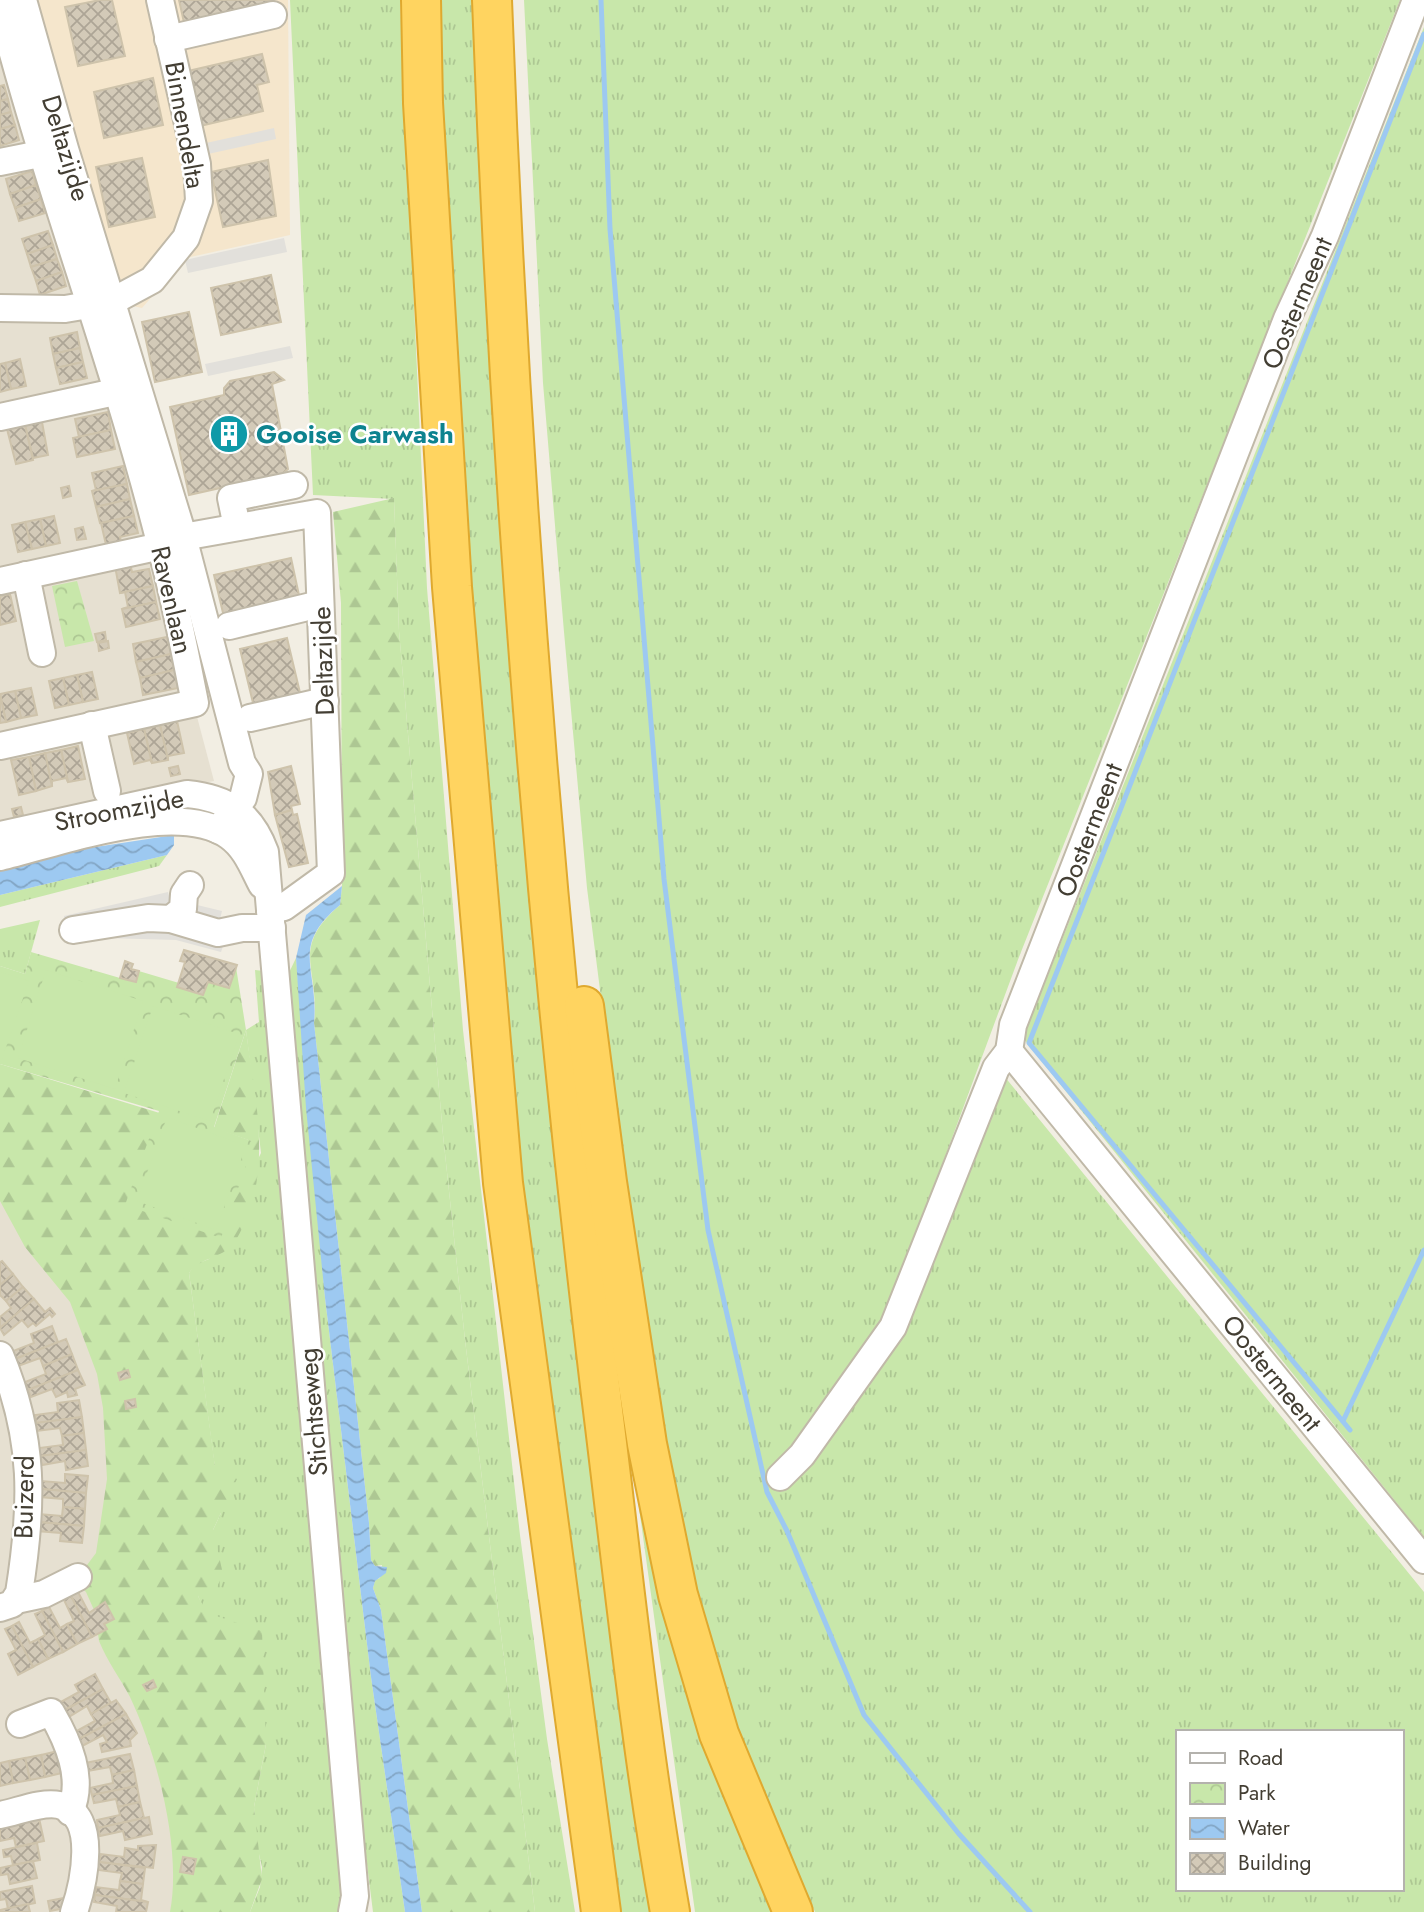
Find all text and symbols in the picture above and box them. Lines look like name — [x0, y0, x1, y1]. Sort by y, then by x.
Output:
street label: Binnendelta — [155, 58, 215, 192]
street label: Deltazijde — [32, 90, 100, 206]
street label: Oostermeent — [1252, 230, 1342, 375]
building icon: Gooise Carwash — [208, 413, 250, 455]
place label: Gooise Carwash — [256, 415, 454, 453]
street label: Ravenlaan — [141, 542, 203, 658]
street label: Deltazijde — [302, 606, 344, 716]
street label: Oostermeent — [1046, 757, 1132, 902]
street label: Stroomzijde — [51, 779, 187, 841]
street label: Oostermeent — [1213, 1306, 1332, 1440]
street label: Stichtseweg — [288, 1346, 338, 1478]
street label: Buizerd — [4, 1455, 44, 1539]
legend — [1176, 1730, 1403, 1891]
text: Road — [1238, 1743, 1283, 1773]
text: Park — [1238, 1778, 1276, 1808]
text: Water — [1238, 1813, 1291, 1843]
text: Building — [1238, 1848, 1311, 1878]

